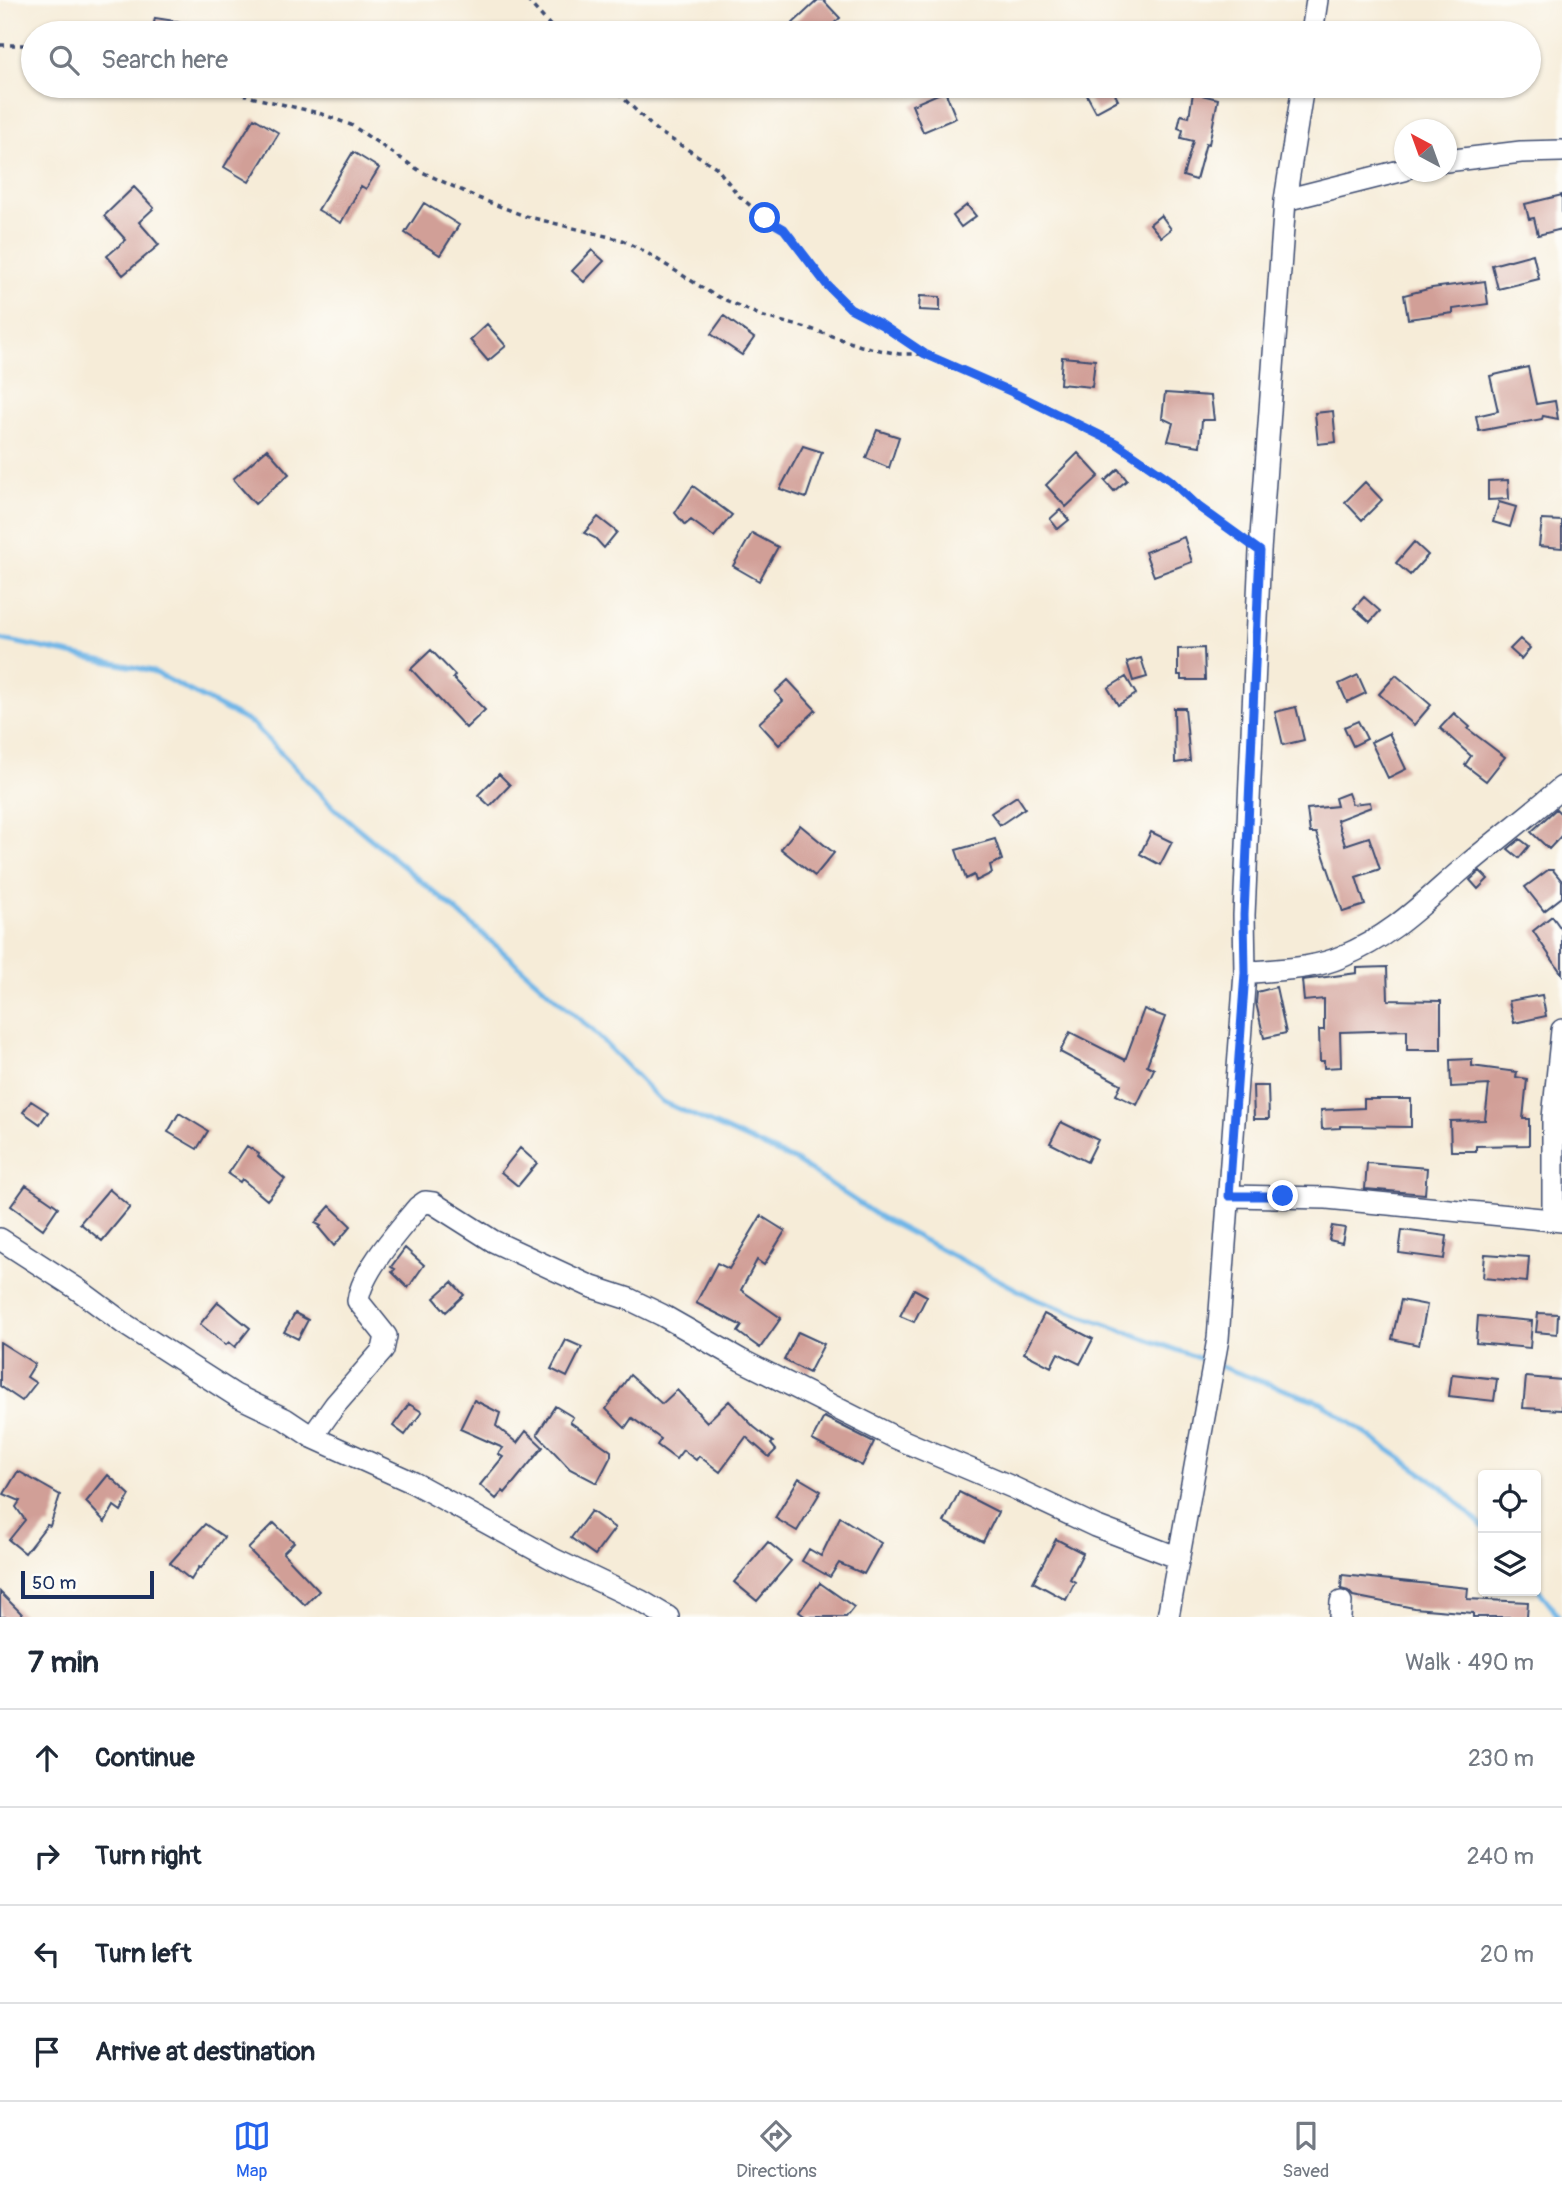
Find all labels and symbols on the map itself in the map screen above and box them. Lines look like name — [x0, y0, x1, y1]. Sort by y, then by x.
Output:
north arrow — [1394, 119, 1457, 182]
route start — [749, 202, 780, 233]
route end — [1267, 1180, 1298, 1211]
scale bar — [21, 1568, 154, 1600]

